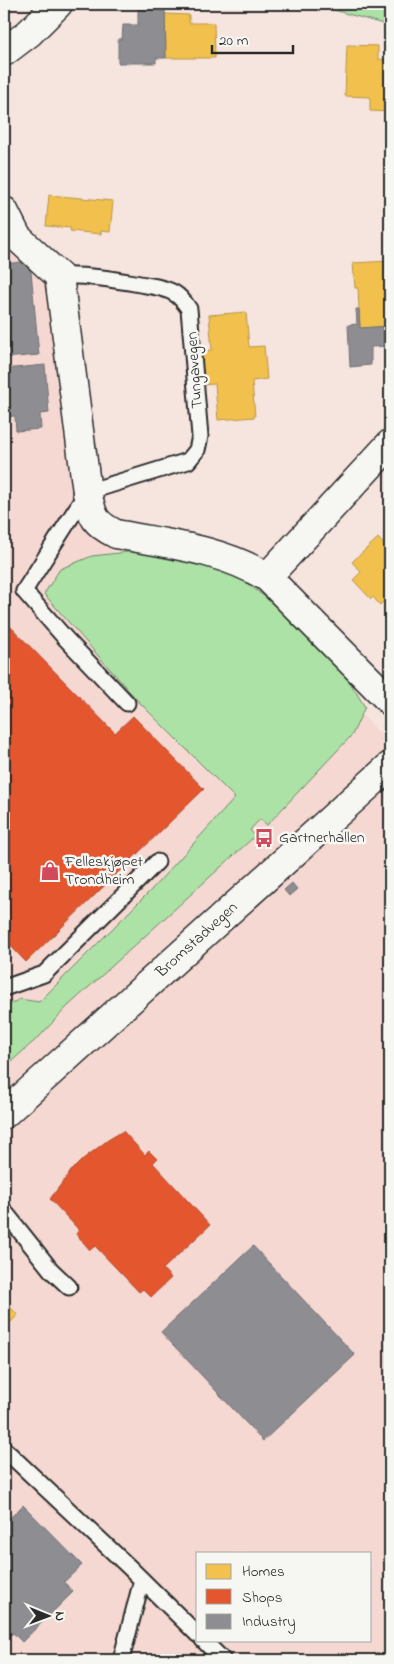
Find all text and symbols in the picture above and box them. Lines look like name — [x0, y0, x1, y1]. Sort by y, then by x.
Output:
scale bar — [212, 22, 293, 54]
text: 20 m — [219, 30, 249, 52]
street label: Tungavegen — [180, 331, 210, 409]
place label: Gartnerhallen — [279, 826, 365, 850]
bus stop icon: Gartnerhallen — [253, 827, 275, 849]
place label: Felleskjøpet Trondheim — [64, 850, 144, 892]
shop icon: Felleskjøpet Trondheim — [39, 860, 61, 882]
street label: Bromstadvegen — [150, 896, 244, 984]
legend — [196, 1552, 372, 1642]
text: Homes — [242, 1561, 285, 1583]
text: Shops — [242, 1587, 282, 1609]
north arrow — [22, 1592, 72, 1642]
text: N — [49, 1611, 70, 1621]
text: Industry — [242, 1611, 296, 1634]

